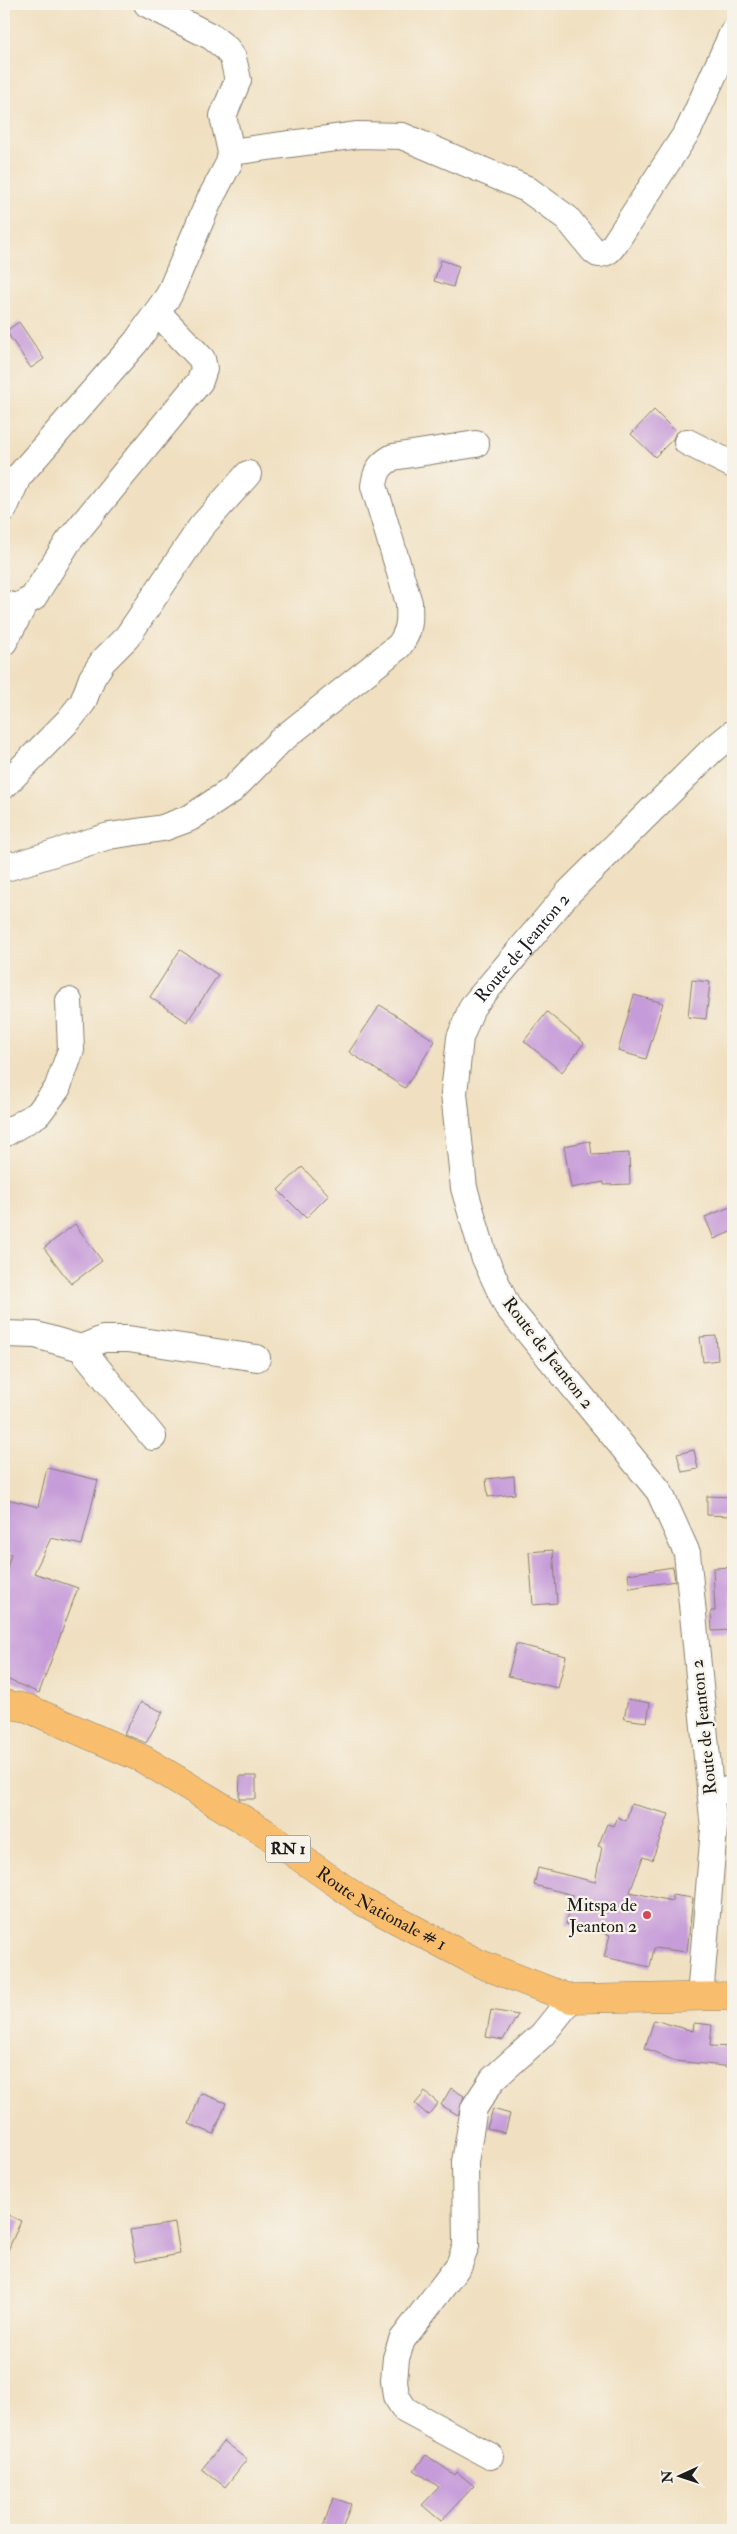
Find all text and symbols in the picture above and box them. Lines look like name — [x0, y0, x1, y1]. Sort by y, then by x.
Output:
street label: Route de Jeanton 2 — [469, 888, 575, 1007]
street label: Route de Jeanton 2 — [497, 1292, 599, 1414]
street label: Route de Jeanton 2 — [685, 1658, 723, 1796]
road number: RN 1 — [266, 1836, 310, 1862]
street label: Route Nationale # 1 — [312, 1861, 451, 1956]
place label: Mitspa de Jeanton 2 — [566, 1894, 637, 1938]
marker: Mitspa de Jeanton 2 — [641, 1909, 653, 1921]
north arrow — [654, 2452, 704, 2502]
text: N — [659, 2469, 676, 2484]

